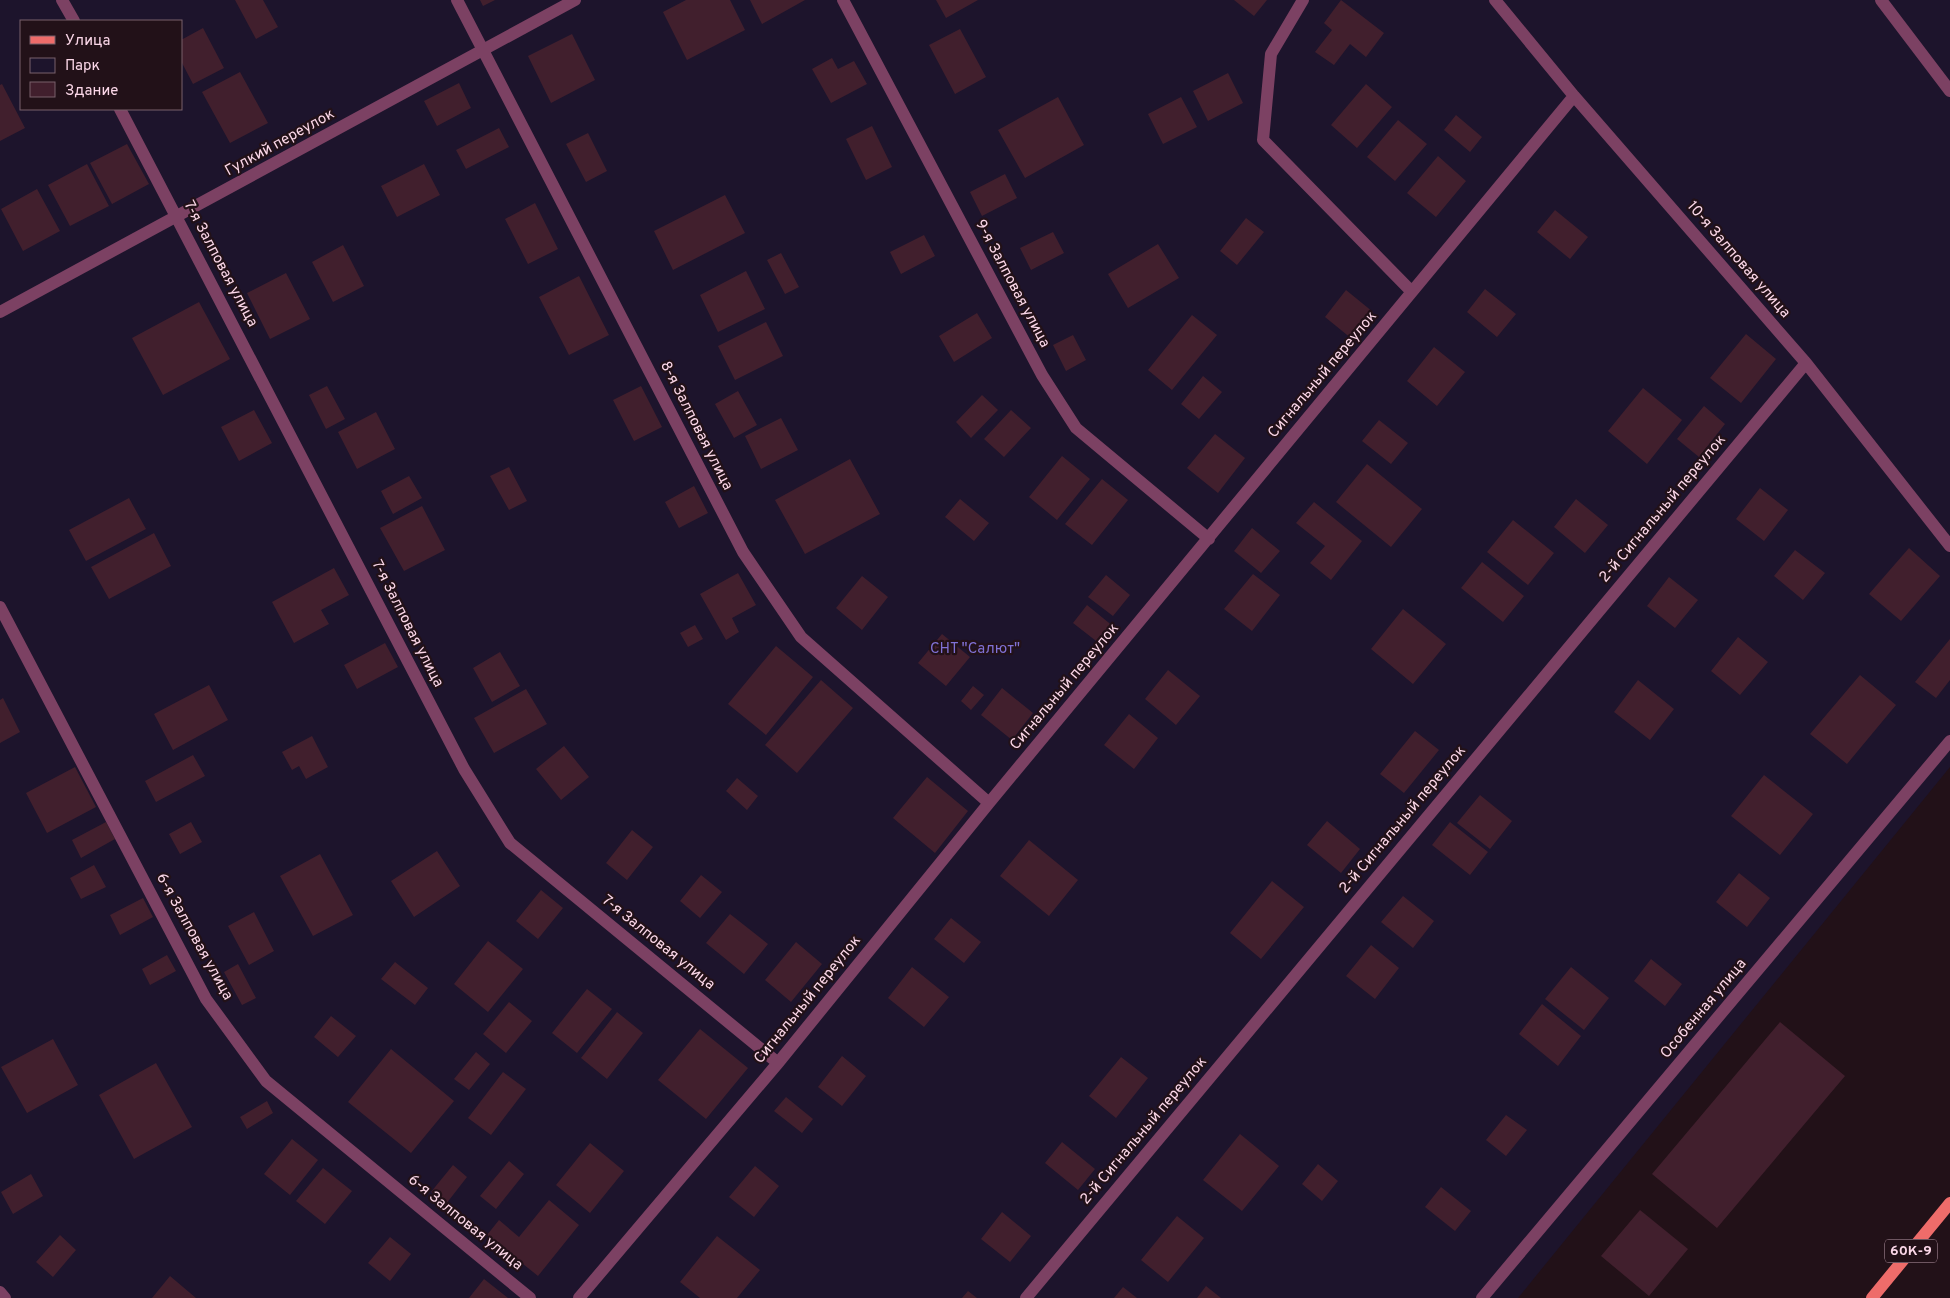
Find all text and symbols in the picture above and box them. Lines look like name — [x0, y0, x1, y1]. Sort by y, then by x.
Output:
legend — [20, 20, 182, 110]
text: Улица — [65, 32, 110, 51]
text: Парк — [65, 57, 100, 76]
text: Здание — [65, 82, 118, 101]
street label: Гулкий переулок — [222, 105, 338, 181]
street label: 7-я Залповая улица — [179, 198, 261, 330]
street label: 10-я Залповая улица — [1682, 198, 1794, 322]
street label: 9-я Залповая улица — [970, 217, 1054, 351]
street label: Сигнальный переулок — [1264, 308, 1382, 442]
street label: 8-я Залповая улица — [655, 358, 737, 494]
street label: 2-й Сигнальный переулок — [1596, 431, 1730, 587]
street label: 7-я Залповая улица — [367, 557, 447, 691]
street label: Сигнальный переулок — [1006, 620, 1124, 754]
park label: СНТ "Салют" — [930, 640, 1020, 659]
street label: 2-й Сигнальный переулок — [1336, 742, 1470, 898]
street label: 6-я Залповая улица — [151, 870, 237, 1004]
street label: 7-я Залповая улица — [597, 891, 719, 995]
street label: Сигнальный переулок — [750, 932, 866, 1068]
street label: Особенная улица — [1657, 955, 1751, 1063]
street label: 2-й Сигнальный переулок — [1077, 1053, 1211, 1209]
street label: 6-я Залповая улица — [404, 1171, 526, 1275]
road number: 60К-9 — [1885, 1240, 1937, 1262]

